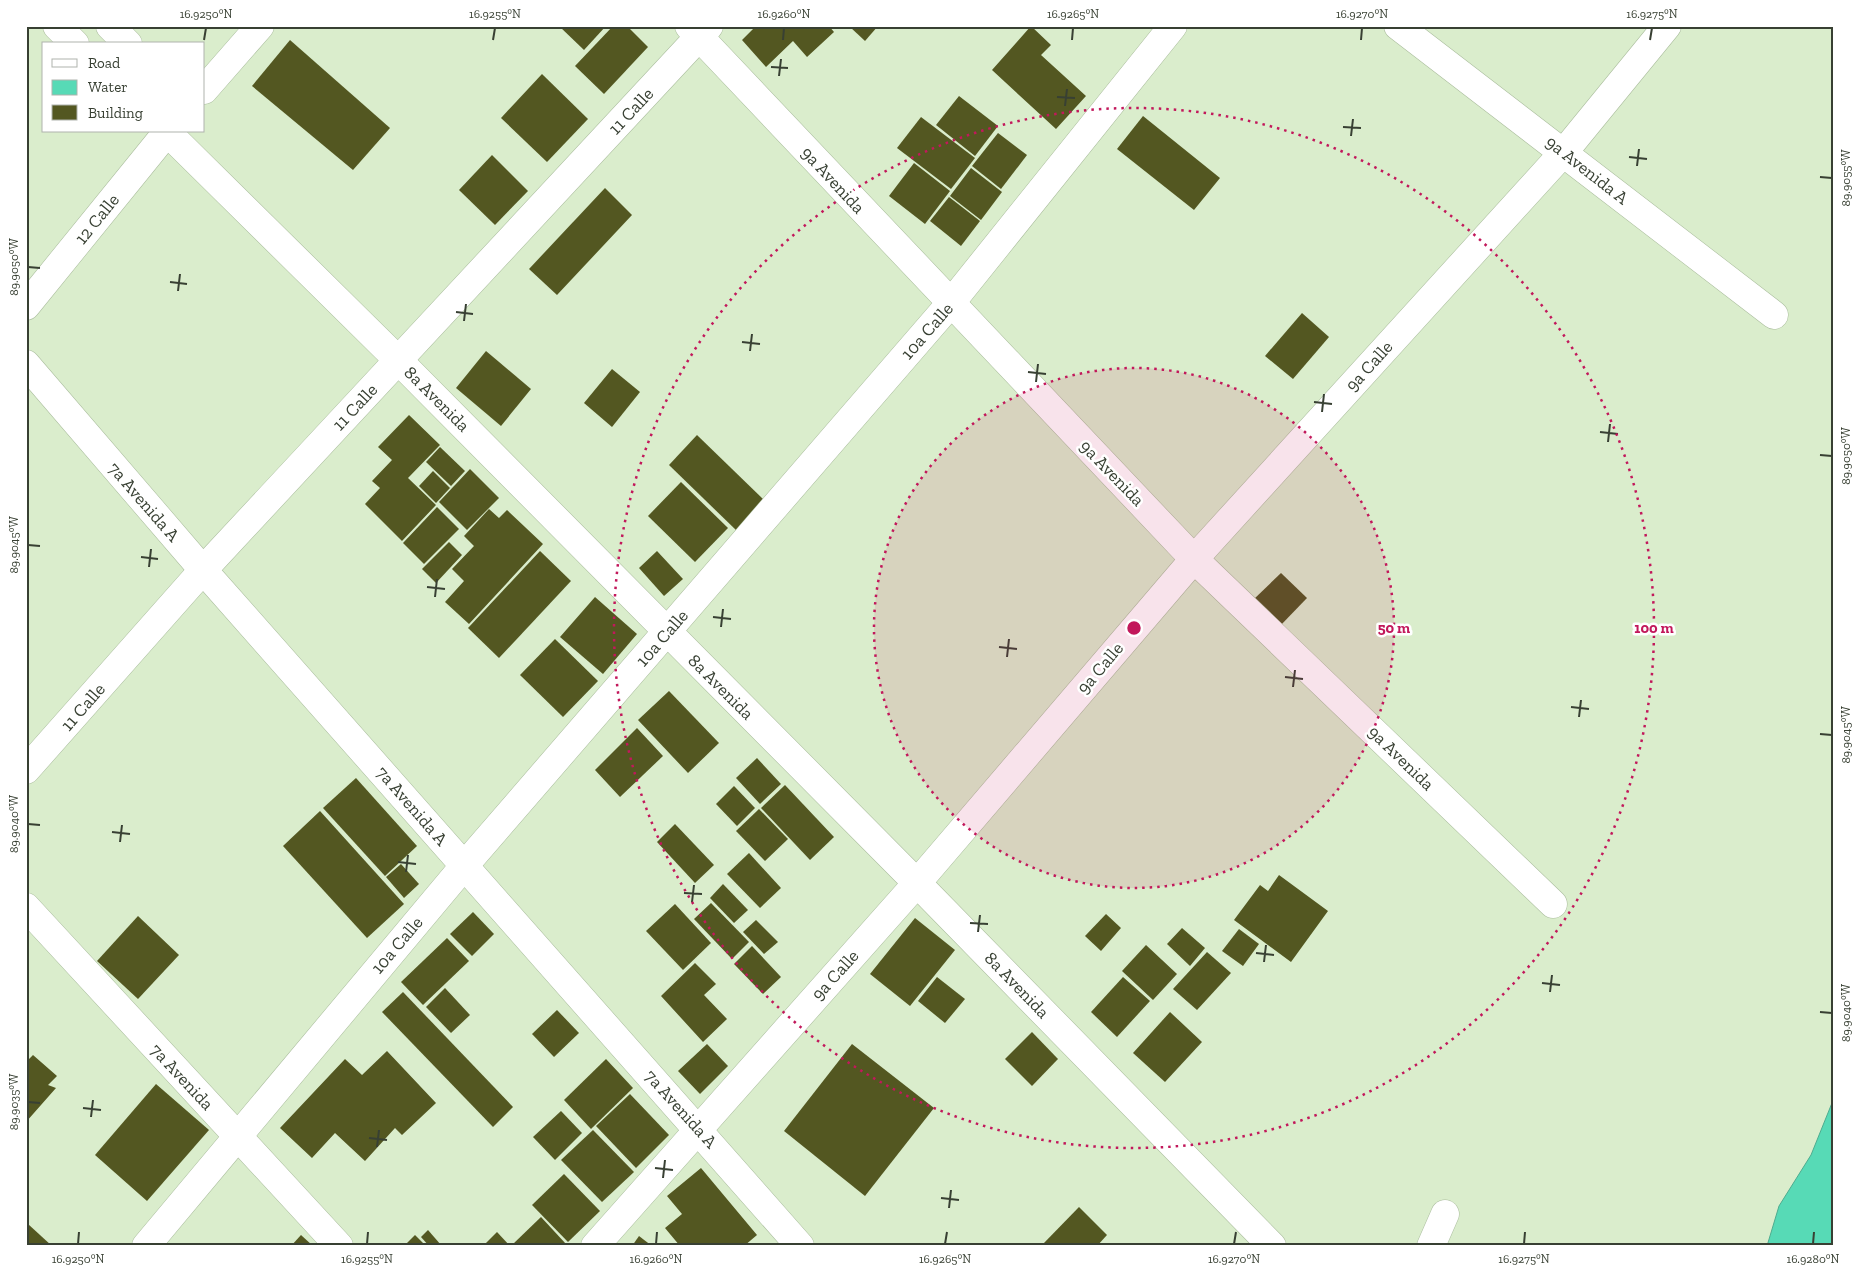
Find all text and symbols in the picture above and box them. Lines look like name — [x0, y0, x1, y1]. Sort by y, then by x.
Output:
text: 16.9250°N — [180, 7, 232, 21]
text: 16.9255°N — [469, 7, 521, 21]
text: 16.9260°N — [758, 7, 811, 21]
text: 16.9265°N — [1047, 7, 1099, 21]
text: 16.9270°N — [1336, 7, 1388, 21]
text: 16.9275°N — [1626, 7, 1678, 21]
legend — [42, 42, 205, 132]
text: Road — [88, 54, 121, 72]
text: Water — [88, 78, 128, 96]
street label: 11 Calle — [604, 83, 658, 139]
text: Building — [88, 104, 143, 122]
street label: 9a Avenida A — [1541, 131, 1633, 209]
street label: 9a Avenida — [796, 142, 870, 218]
text: 89.9055°W — [1839, 149, 1853, 206]
street label: 12 Calle — [70, 189, 124, 249]
text: 89.9050°W — [7, 237, 21, 296]
street label: 10a Calle — [896, 298, 958, 364]
street label: 9a Calle — [1341, 336, 1397, 396]
street label: 8a Avenida — [400, 362, 475, 437]
street label: 11 Calle — [328, 379, 382, 435]
text: 89.9050°W — [1839, 426, 1853, 485]
street label: 9a Avenida — [1075, 435, 1149, 511]
street label: 7a Avenida A — [104, 458, 185, 546]
text: 89.9045°W — [7, 516, 21, 574]
street label: 10a Calle — [631, 605, 693, 671]
centre of rings — [1125, 619, 1143, 637]
text: 50 m — [1378, 619, 1410, 637]
text: 100 m — [1634, 619, 1674, 637]
street label: 9a Calle — [1072, 638, 1128, 698]
street label: 8a Avenida — [684, 650, 759, 725]
street label: 11 Calle — [56, 679, 110, 735]
text: 89.9045°W — [1839, 706, 1853, 764]
street label: 9a Avenida — [1363, 721, 1439, 795]
street label: 7a Avenida A — [372, 762, 453, 850]
text: 89.9040°W — [7, 794, 21, 853]
street label: 10a Calle — [367, 912, 427, 978]
street label: 9a Calle — [807, 945, 863, 1005]
street label: 8a Avenida — [980, 947, 1054, 1023]
text: 89.9040°W — [1839, 983, 1853, 1042]
street label: 7a Avenida — [146, 1039, 218, 1115]
street label: 7a Avenida A — [640, 1065, 722, 1153]
text: 89.9035°W — [7, 1073, 21, 1130]
text: 16.9250°N — [52, 1252, 104, 1266]
text: 16.9255°N — [341, 1252, 393, 1266]
text: 16.9260°N — [630, 1252, 683, 1266]
text: 16.9265°N — [919, 1252, 971, 1266]
text: 16.9270°N — [1208, 1252, 1260, 1266]
text: 16.9275°N — [1498, 1252, 1550, 1266]
text: 16.9280°N — [1787, 1252, 1840, 1266]

